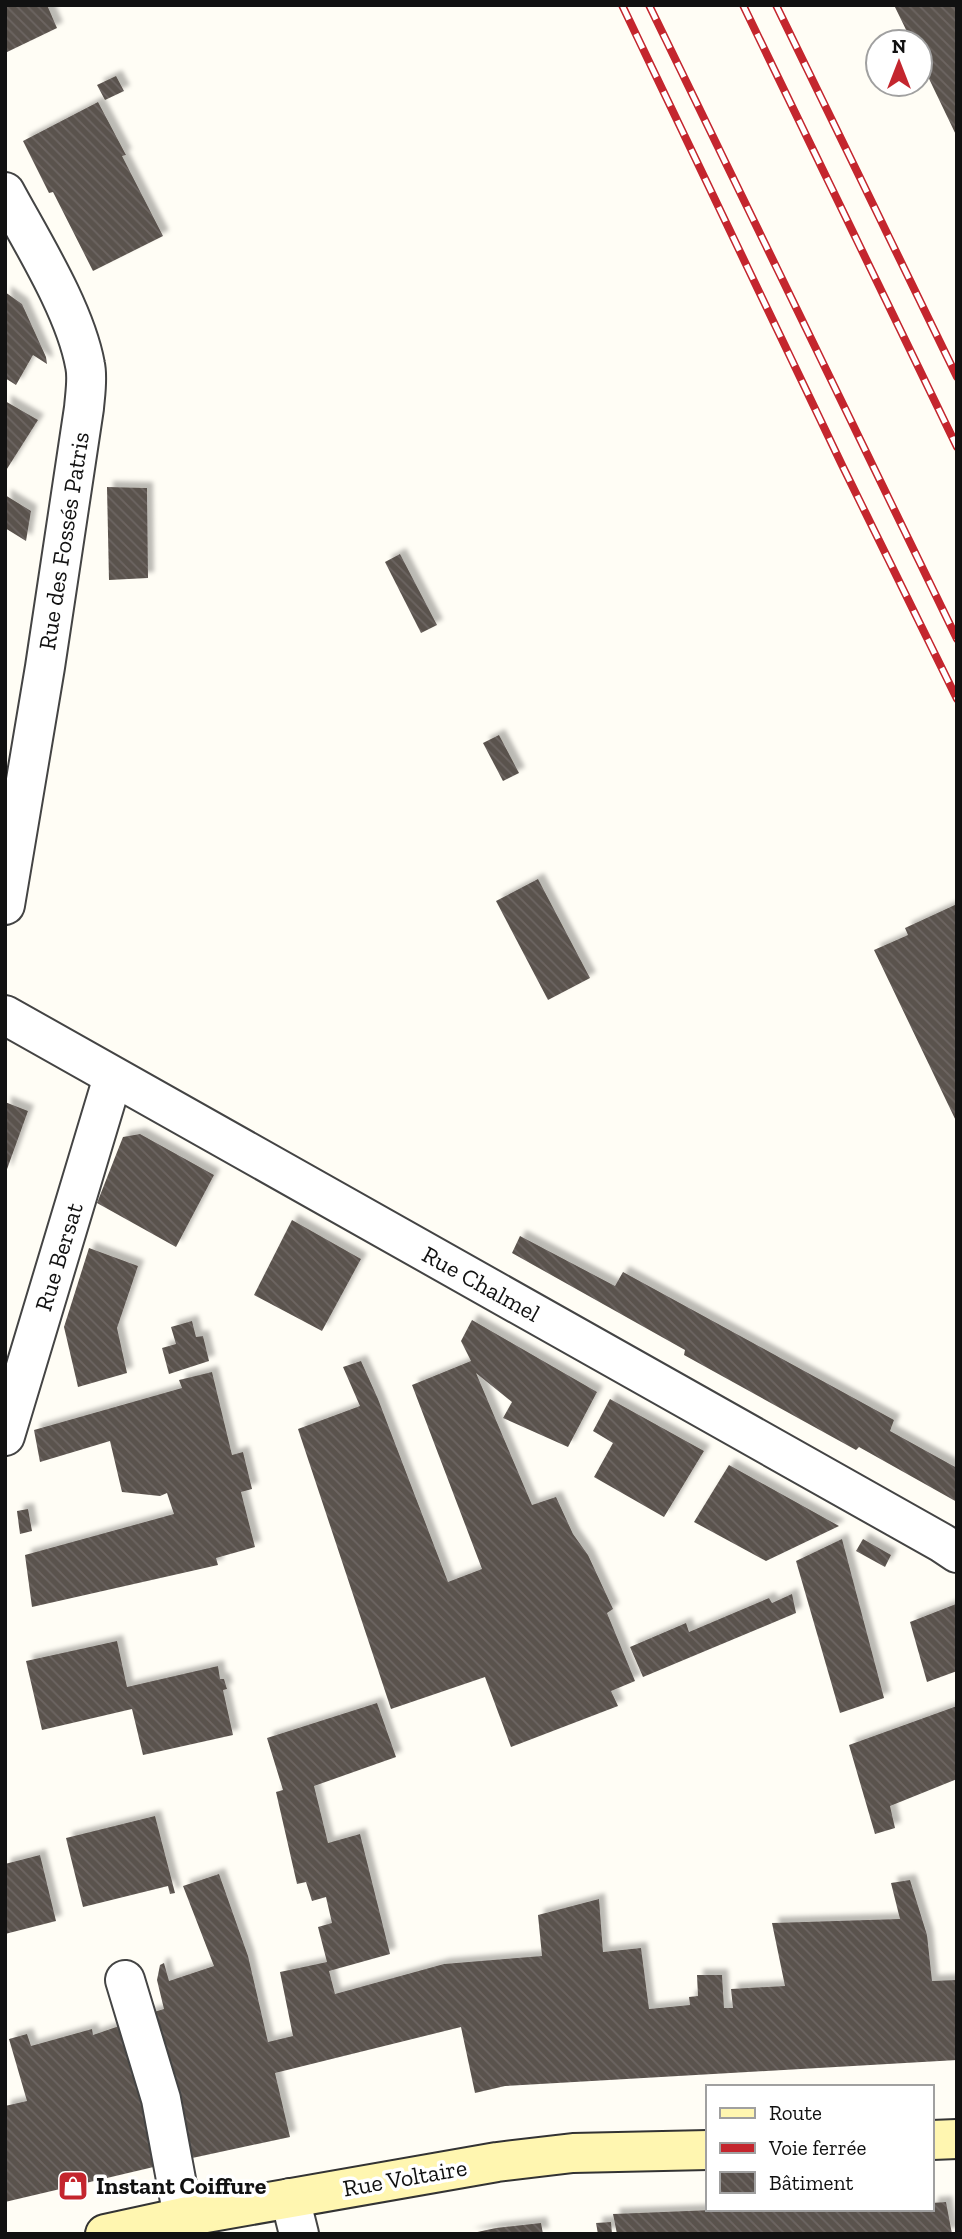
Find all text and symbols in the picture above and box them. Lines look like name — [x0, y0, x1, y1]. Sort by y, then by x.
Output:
north arrow — [864, 28, 934, 98]
text: N — [892, 35, 906, 58]
street label: Rue des Fossés Patris — [32, 430, 95, 652]
street label: Rue Bersat — [28, 1199, 89, 1315]
street label: Rue Chalmel — [417, 1239, 545, 1328]
legend — [706, 2085, 934, 2211]
text: Route — [769, 2100, 822, 2125]
text: Voie ferrée — [768, 2135, 866, 2160]
street label: Rue Voltaire — [341, 2152, 469, 2203]
shop icon: Instant Coiffure — [56, 2169, 90, 2203]
text: Bâtiment — [769, 2170, 854, 2195]
place label: Instant Coiffure — [96, 2171, 267, 2200]

